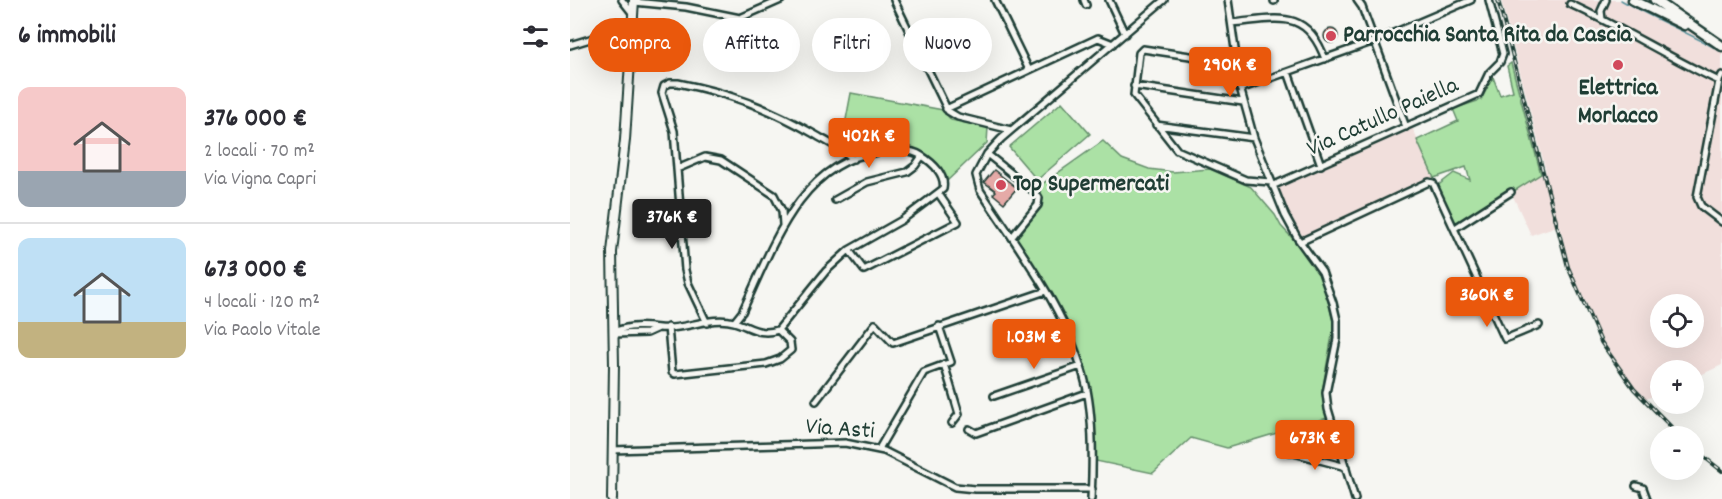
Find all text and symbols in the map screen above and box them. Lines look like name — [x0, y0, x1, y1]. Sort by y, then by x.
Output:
text: 6 immobili — [18, 18, 116, 55]
chip: Compra — [588, 18, 691, 72]
chip: Affitta — [703, 18, 800, 72]
chip: Filtri — [812, 18, 891, 72]
chip: Nuovo — [903, 18, 992, 72]
place label: Parrocchia Santa Rita da Cascia — [1343, 19, 1633, 53]
icon: filters — [519, 20, 552, 53]
marker: Parrocchia Santa Rita da Cascia — [1324, 29, 1338, 43]
pin: 290K € — [1181, 47, 1279, 98]
text: 290K € — [1203, 52, 1257, 80]
marker: Elettrica Morlacco — [1611, 58, 1625, 72]
street label: Via Catullo Paiella — [1302, 69, 1465, 167]
place label: Elettrica Morlacco — [1578, 72, 1659, 134]
text: 376 000 € — [204, 101, 307, 138]
icon: home — [66, 111, 138, 183]
pin: 402K € — [820, 118, 918, 169]
text: 402K € — [843, 123, 895, 151]
text: 2 locali · 70 m² — [204, 138, 315, 166]
text: Via Vigna Capri — [204, 166, 316, 194]
place label: Top Supermercati — [1013, 168, 1170, 202]
marker: Top Supermercati — [994, 178, 1008, 192]
pin: 376K € — [623, 199, 721, 250]
text: 376K € — [646, 204, 698, 232]
text: 673 000 € — [204, 252, 307, 289]
icon: home — [66, 262, 138, 334]
pin: 360K € — [1438, 277, 1536, 328]
text: 360K € — [1460, 282, 1514, 310]
text: 4 locali · 120 m² — [204, 289, 320, 317]
map controls — [1650, 294, 1704, 480]
button: locate — [1650, 294, 1704, 348]
text: Via Paolo Vitale — [204, 317, 320, 345]
pin: 1.03M € — [979, 319, 1089, 370]
text: 1.03M € — [1007, 324, 1061, 352]
button: + — [1650, 360, 1704, 414]
street label: Via Asti — [804, 411, 876, 449]
pin: 673K € — [1266, 420, 1364, 471]
text: 673K € — [1289, 425, 1341, 453]
button: − — [1650, 426, 1704, 480]

